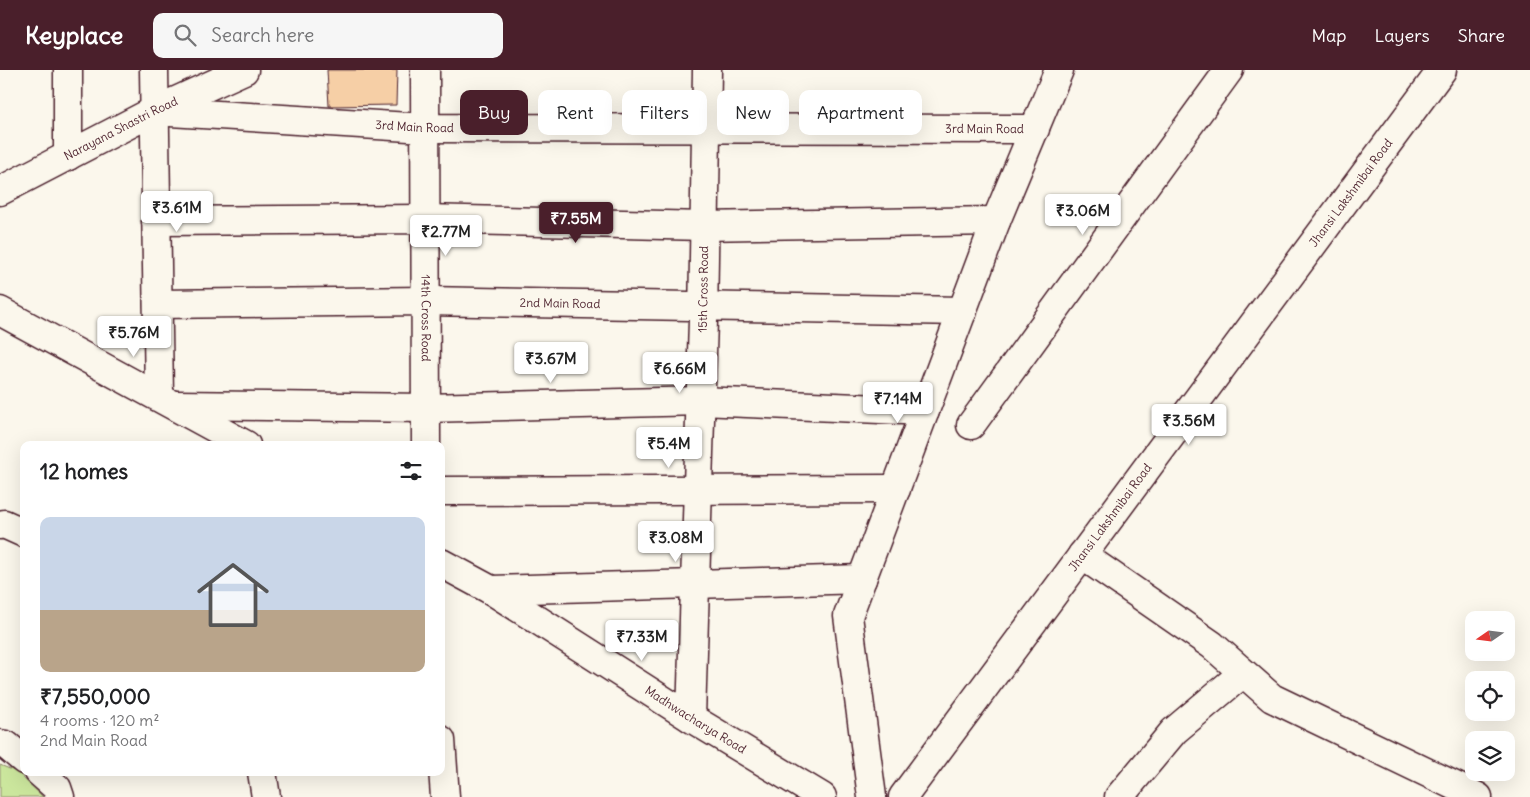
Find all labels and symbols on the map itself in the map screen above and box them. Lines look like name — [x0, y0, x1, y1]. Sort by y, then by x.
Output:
street label: Narayana Shastri Road — [61, 93, 180, 163]
street label: 3rd Main Road — [375, 117, 454, 135]
street label: 3rd Main Road — [945, 121, 1024, 136]
street label: Jhansi Lakshmibai Road — [1306, 136, 1395, 249]
pin: ₹3.61M — [136, 190, 218, 233]
pin: ₹3.06M — [1042, 194, 1124, 236]
pin: ₹7.55M — [535, 202, 617, 244]
pin: ₹2.77M — [405, 214, 487, 257]
street label: 15th Cross Road — [695, 246, 711, 333]
street label: 14th Cross Road — [419, 275, 434, 361]
street label: 2nd Main Road — [520, 295, 600, 311]
pin: ₹5.76M — [93, 316, 175, 358]
pin: ₹3.67M — [510, 342, 592, 384]
pin: ₹6.66M — [639, 352, 721, 394]
pin: ₹7.14M — [857, 382, 939, 424]
pin: ₹3.56M — [1148, 404, 1230, 446]
pin: ₹5.4M — [634, 426, 704, 469]
street label: Jhansi Lakshmibai Road — [1065, 460, 1155, 574]
pin: ₹3.08M — [635, 520, 717, 563]
north arrow — [1465, 611, 1515, 661]
pin: ₹7.33M — [601, 620, 683, 662]
street label: Madhwacharya Road — [642, 683, 749, 756]

